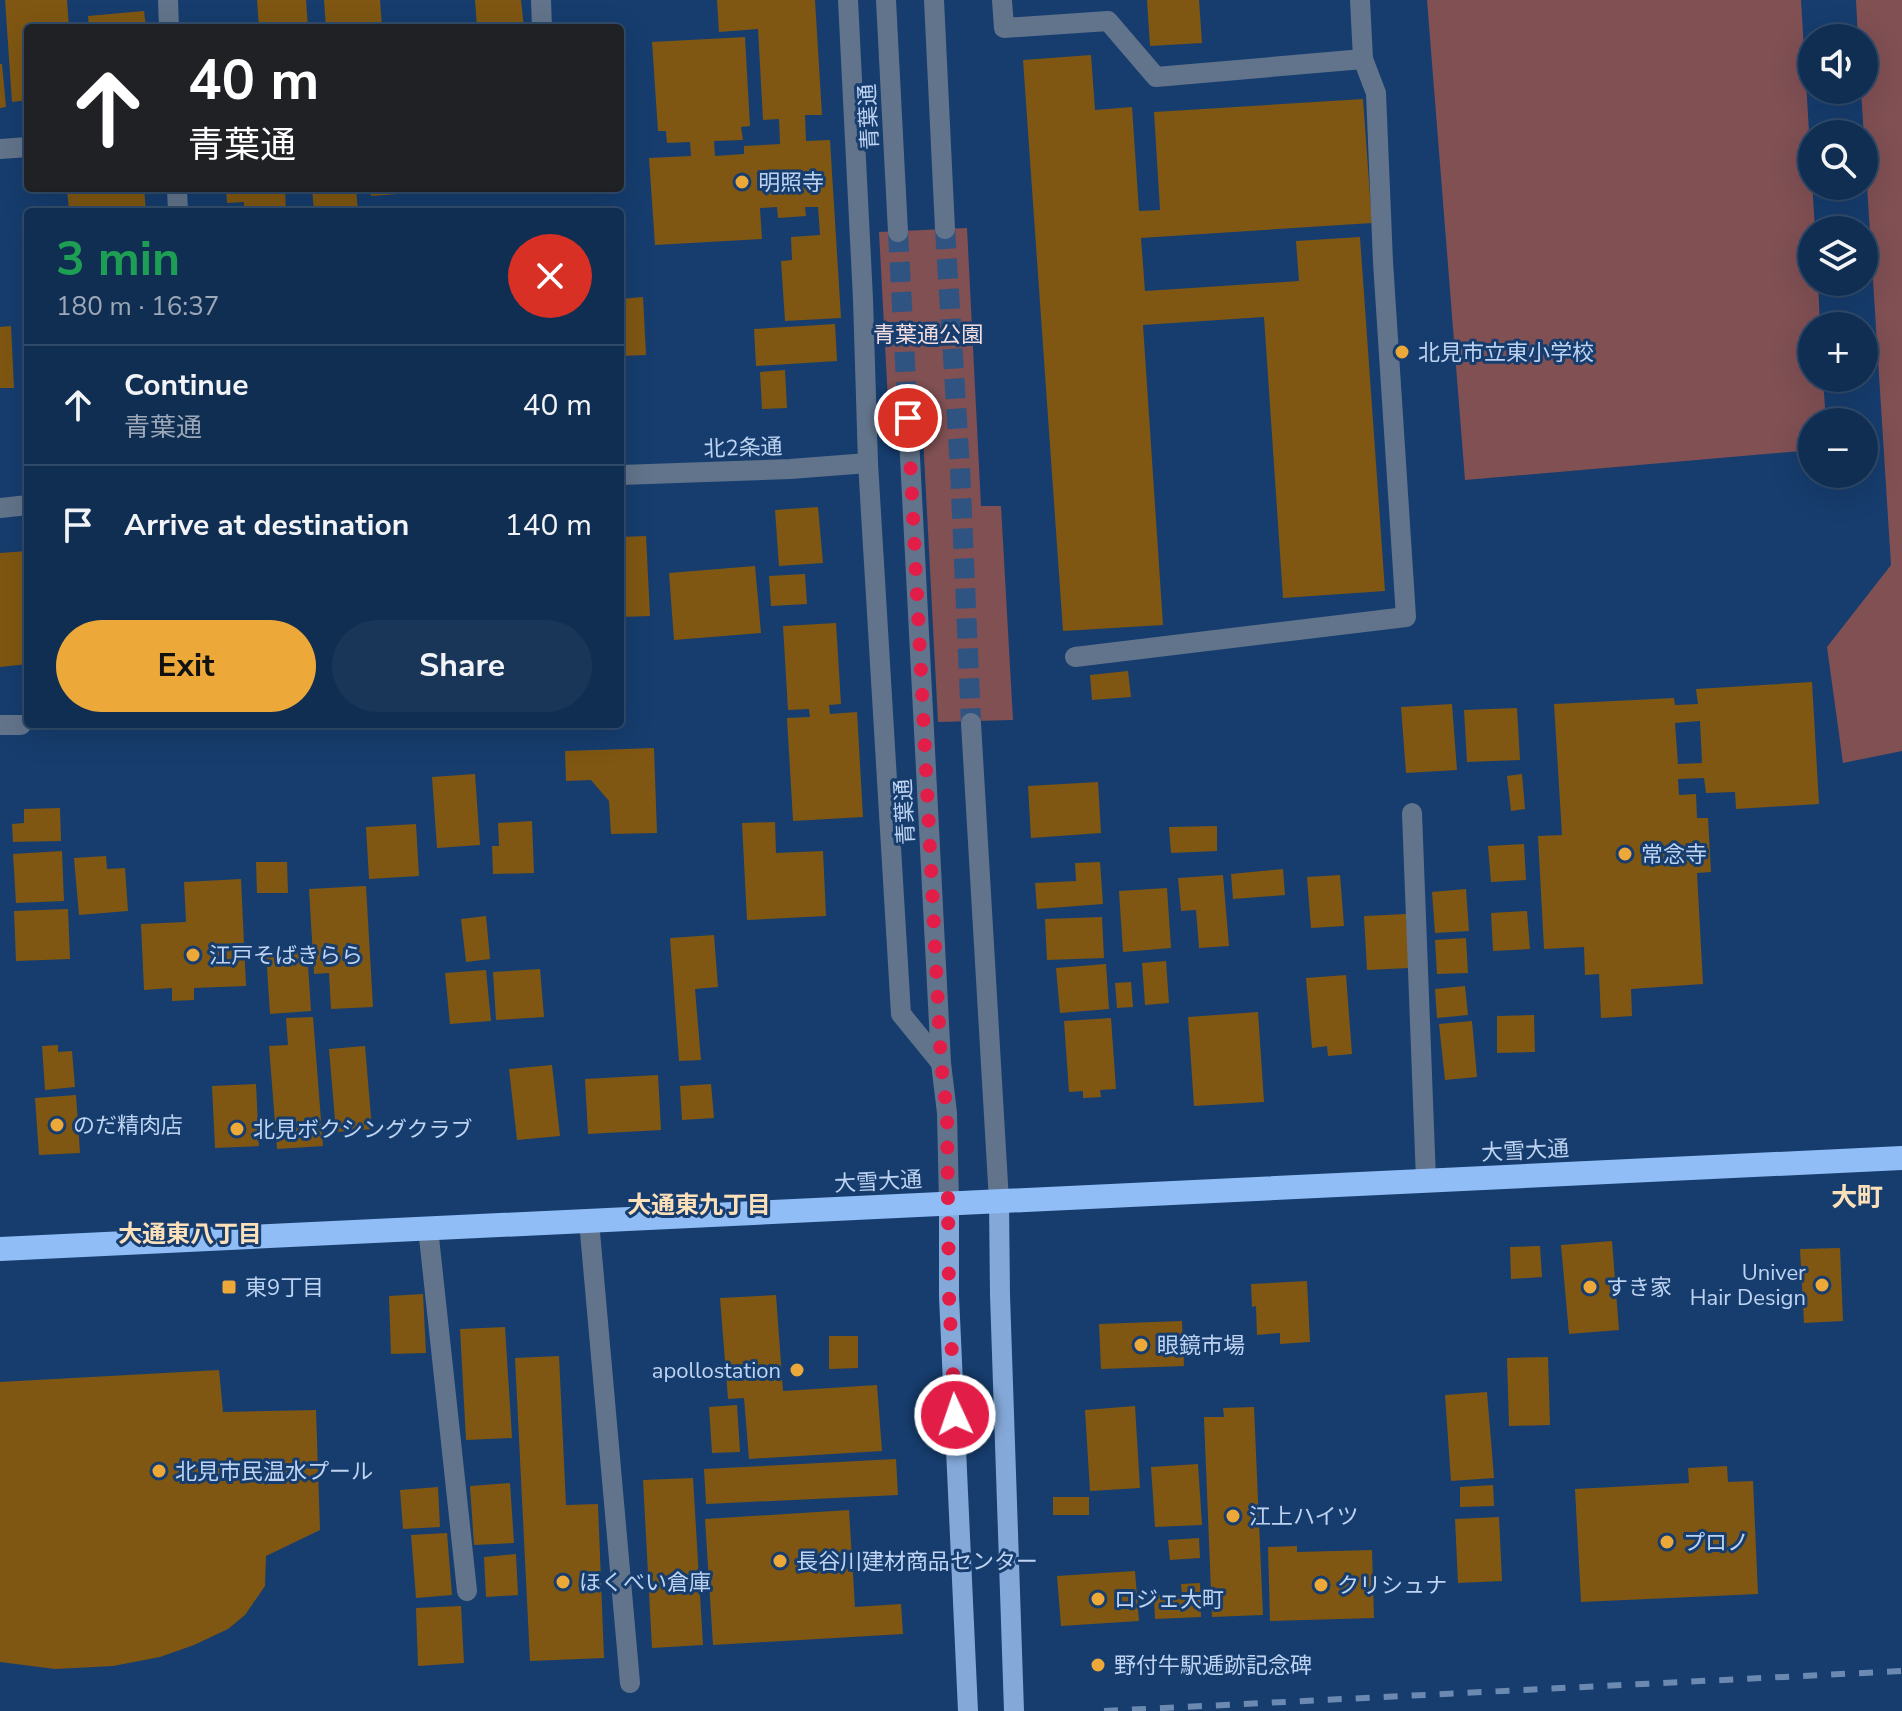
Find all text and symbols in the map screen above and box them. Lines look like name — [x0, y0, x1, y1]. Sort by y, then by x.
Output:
map controls — [1798, 24, 1878, 488]
button: sound — [1798, 24, 1878, 104]
text: 40 m — [188, 42, 319, 119]
icon: ahead — [56, 56, 160, 160]
street label: 青葉通 — [852, 83, 886, 151]
button: search — [1798, 120, 1878, 200]
text: 青葉通 — [188, 121, 296, 170]
place label: 明照寺 — [758, 168, 824, 198]
marker: 明照寺 — [733, 173, 751, 191]
button: layers — [1798, 216, 1878, 296]
text: 3 min — [56, 226, 180, 292]
button: close — [508, 234, 592, 318]
text: 180 m · 16:37 — [56, 289, 219, 324]
button: + — [1798, 312, 1878, 392]
park label: 青葉通公園 — [873, 320, 983, 350]
place label: 北見市立東小学校 — [1418, 338, 1594, 368]
marker: 北見市立東小学校 — [1393, 343, 1411, 361]
text: Continue — [124, 365, 249, 406]
icon: ahead — [56, 383, 100, 427]
pin — [874, 384, 942, 452]
text: 40 m — [523, 385, 592, 426]
icon: arrive — [886, 396, 930, 440]
button: − — [1798, 408, 1878, 488]
text: 青葉通 — [124, 410, 202, 445]
street label: 北2条通 — [703, 432, 783, 464]
icon: arrive — [56, 503, 100, 547]
text: Arrive at destination — [124, 505, 409, 546]
text: 140 m — [505, 505, 592, 546]
button: Exit — [56, 620, 316, 712]
button: Share — [332, 620, 592, 712]
street label: 青葉通 — [888, 778, 922, 846]
place label: 常念寺 — [1641, 840, 1707, 870]
marker: 常念寺 — [1616, 845, 1634, 863]
place label: 江戸そばきらら — [209, 941, 363, 971]
marker: 江戸そばきらら — [184, 946, 202, 964]
place label: のだ精肉店 — [73, 1111, 183, 1141]
place label: 北見ボクシングクラブ — [253, 1115, 473, 1145]
marker: のだ精肉店 — [48, 1116, 66, 1134]
marker: 北見ボクシングクラブ — [228, 1120, 246, 1138]
street label: 大雪大通 — [1480, 1134, 1570, 1168]
street label: 大雪大通 — [833, 1165, 923, 1199]
district label: 大町 — [1831, 1180, 1883, 1215]
district label: 大通東九丁目 — [627, 1189, 771, 1221]
district label: 大通東八丁目 — [118, 1218, 262, 1250]
place label: Univer Hair Design — [1690, 1258, 1806, 1313]
place label: 東9丁目 — [245, 1273, 324, 1303]
place label: すき家 — [1606, 1273, 1672, 1303]
marker: Univer Hair Design — [1813, 1276, 1831, 1294]
marker: 東9丁目 — [220, 1278, 238, 1296]
marker: すき家 — [1581, 1278, 1599, 1296]
place label: 眼鏡市場 — [1157, 1331, 1245, 1361]
marker: 眼鏡市場 — [1132, 1336, 1150, 1354]
place label: apollostation — [652, 1356, 781, 1386]
marker: apollostation — [788, 1361, 806, 1379]
position arrow — [913, 1373, 997, 1457]
place label: 北見市民温水プール — [175, 1457, 373, 1487]
marker: 北見市民温水プール — [150, 1462, 168, 1480]
place label: 江上ハイツ — [1249, 1502, 1359, 1532]
marker: 江上ハイツ — [1224, 1507, 1242, 1525]
place label: プロノ — [1683, 1528, 1749, 1558]
marker: プロノ — [1658, 1533, 1676, 1551]
place label: 長谷川建材商品センター — [796, 1547, 1038, 1577]
marker: 長谷川建材商品センター — [771, 1552, 789, 1570]
place label: ほくべい倉庫 — [579, 1568, 711, 1598]
place label: クリシュナ — [1337, 1571, 1447, 1601]
marker: ほくべい倉庫 — [554, 1573, 572, 1591]
marker: クリシュナ — [1312, 1576, 1330, 1594]
place label: ロジェ大町 — [1114, 1585, 1224, 1615]
marker: ロジェ大町 — [1089, 1590, 1107, 1608]
place label: 野付牛駅逓跡記念碑 — [1114, 1651, 1312, 1681]
marker: 野付牛駅逓跡記念碑 — [1089, 1656, 1107, 1674]

